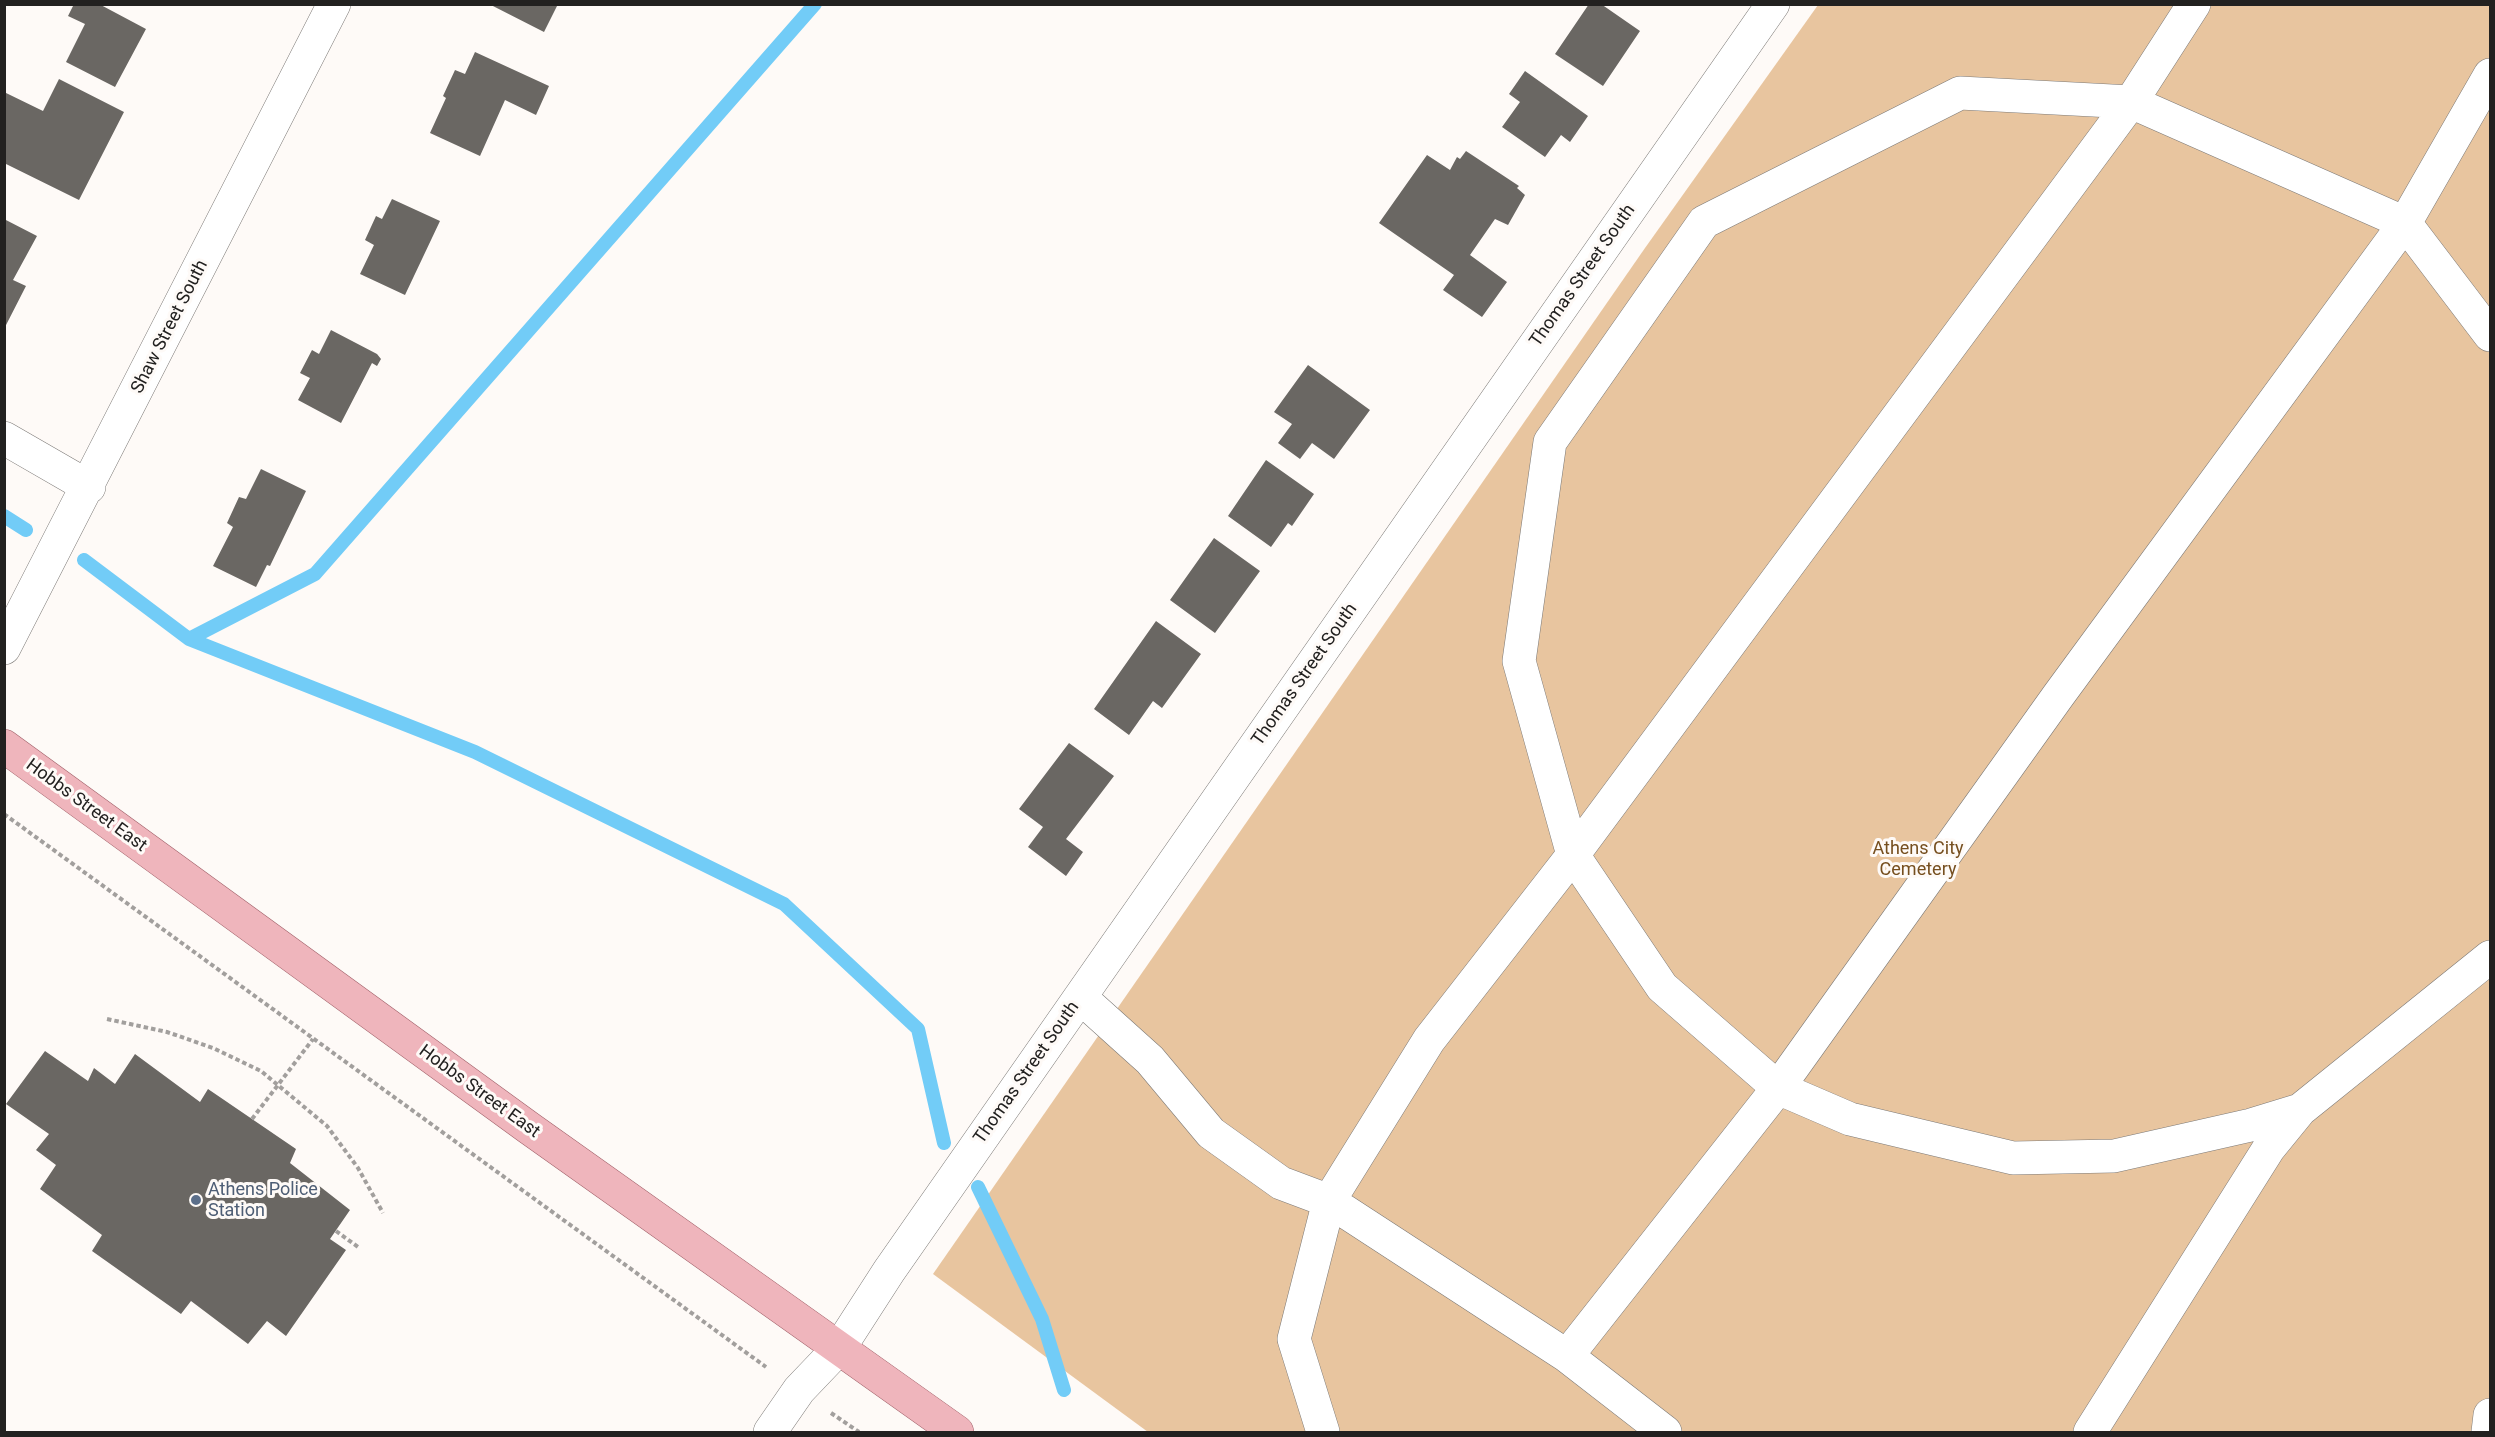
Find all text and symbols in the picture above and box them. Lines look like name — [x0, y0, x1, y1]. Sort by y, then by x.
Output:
street label: Thomas Street South — [1526, 201, 1640, 351]
street label: Shaw Street South — [127, 257, 213, 397]
street label: Thomas Street South — [1248, 600, 1362, 750]
street label: Hobbs Street East — [21, 755, 151, 857]
park label: Athens City Cemetery — [1872, 838, 1964, 880]
street label: Thomas Street South — [970, 998, 1084, 1148]
street label: Hobbs Street East — [414, 1041, 544, 1143]
place label: Athens Police Station — [208, 1179, 318, 1222]
marker: Athens Police Station — [189, 1193, 203, 1207]

